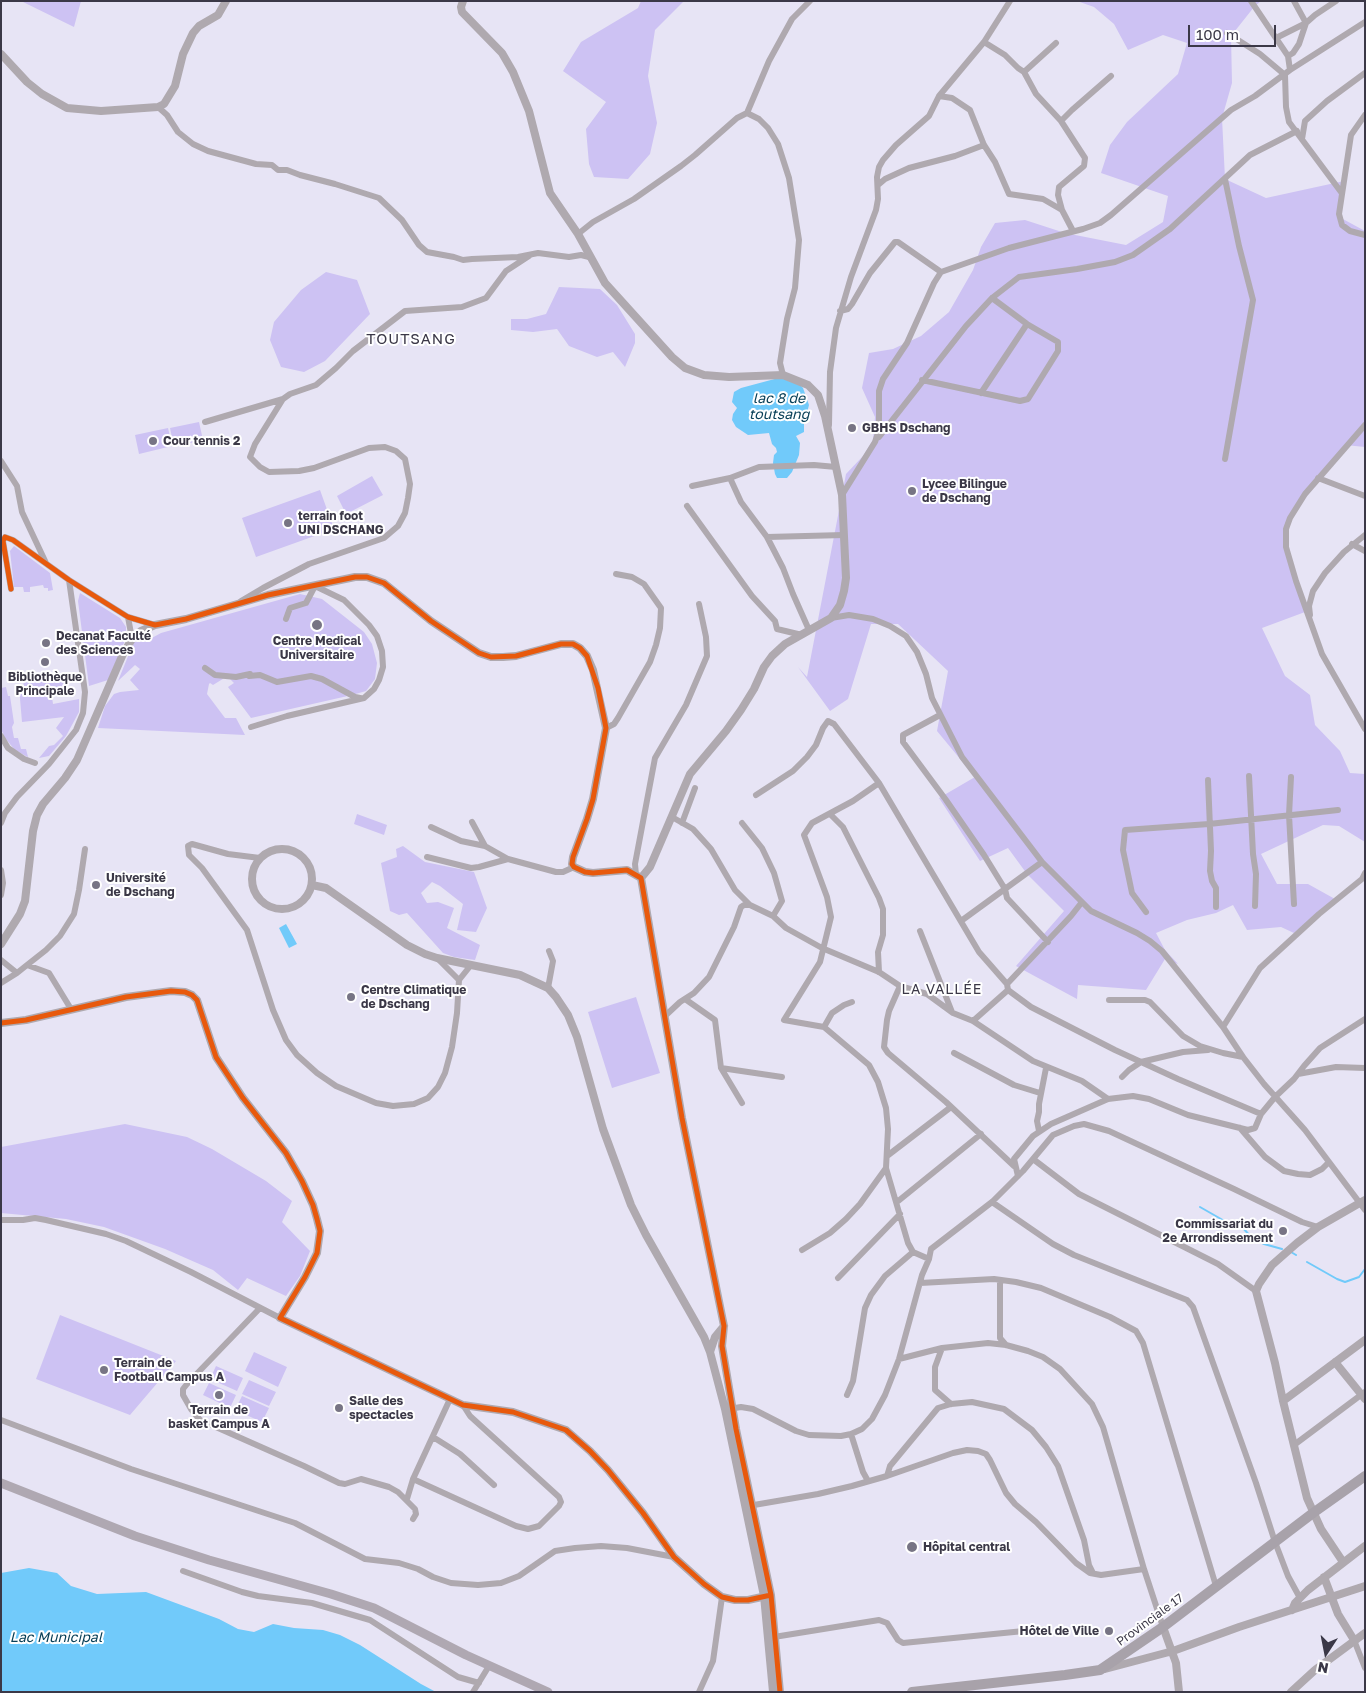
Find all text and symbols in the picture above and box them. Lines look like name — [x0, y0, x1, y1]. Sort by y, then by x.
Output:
scale bar — [1191, 15, 1278, 47]
text: 100 m — [1196, 25, 1239, 43]
district label: TOUTSANG — [365, 330, 457, 348]
water label: lac 8 de toutsang — [749, 391, 809, 424]
place label: GBHS Dschang — [862, 421, 950, 435]
marker: GBHS Dschang — [846, 422, 858, 434]
place label: Cour tennis 2 — [163, 434, 240, 448]
marker: Cour tennis 2 — [147, 435, 159, 447]
place label: Lycee Bilingue de Dschang — [922, 477, 1007, 505]
marker: Lycee Bilingue de Dschang — [906, 485, 918, 497]
place label: terrain foot UNI DSCHANG — [298, 509, 384, 537]
marker: terrain foot UNI DSCHANG — [282, 517, 294, 529]
marker: Centre Medical Universitaire — [310, 618, 324, 632]
place label: Decanat Faculté des Sciences — [56, 629, 151, 657]
place label: Centre Medical Universitaire — [273, 634, 361, 662]
marker: Decanat Faculté des Sciences — [40, 637, 52, 649]
marker: Bibliothèque Principale — [39, 656, 51, 668]
place label: Bibliothèque Principale — [8, 670, 82, 698]
place label: Université de Dschang — [106, 871, 175, 899]
marker: Université de Dschang — [90, 879, 102, 891]
district label: LA VALLÉE — [900, 982, 984, 998]
place label: Centre Climatique de Dschang — [361, 983, 466, 1011]
marker: Centre Climatique de Dschang — [345, 991, 357, 1003]
place label: Commissariat du 2e Arrondissement — [1163, 1217, 1273, 1245]
marker: Commissariat du 2e Arrondissement — [1277, 1225, 1289, 1237]
place label: Terrain de Football Campus A — [114, 1356, 224, 1384]
marker: Terrain de Football Campus A — [98, 1364, 110, 1376]
marker: Terrain de basket Campus A — [213, 1389, 225, 1401]
place label: Salle des spectacles — [349, 1394, 413, 1422]
marker: Salle des spectacles — [333, 1402, 345, 1414]
place label: Terrain de basket Campus A — [168, 1403, 270, 1431]
marker: Hôpital central — [905, 1540, 919, 1554]
place label: Hôpital central — [923, 1540, 1010, 1554]
street label: Provinciale 17 — [1114, 1591, 1186, 1649]
place label: Hôtel de Ville — [1020, 1624, 1099, 1638]
marker: Hôtel de Ville — [1103, 1625, 1115, 1637]
north arrow — [1301, 1628, 1351, 1678]
water label: Lac Municipal — [10, 1630, 102, 1646]
text: N — [1316, 1659, 1330, 1678]

